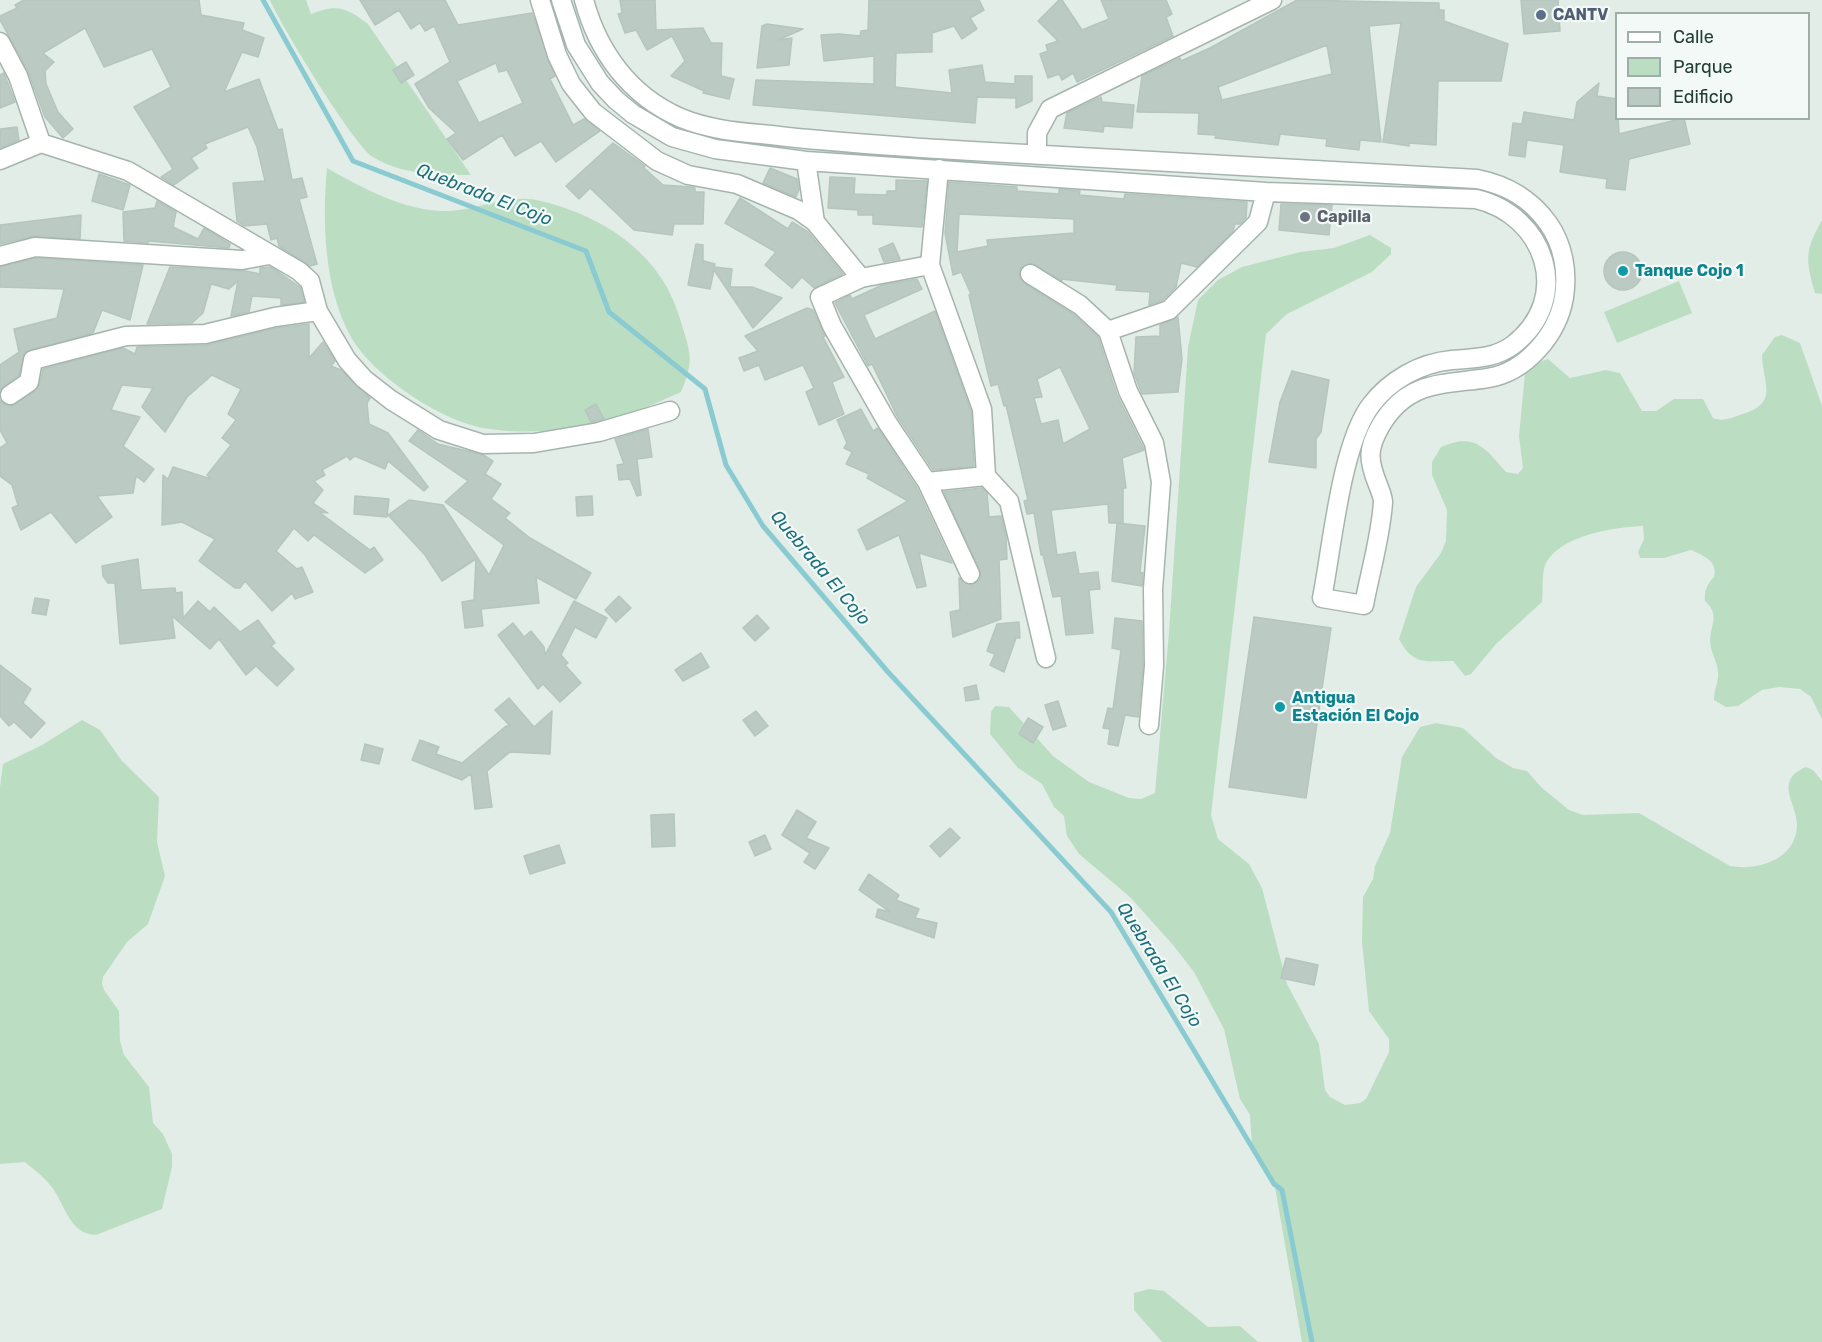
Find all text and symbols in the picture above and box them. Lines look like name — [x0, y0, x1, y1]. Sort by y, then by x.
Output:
place label: CANTV — [1553, 5, 1608, 25]
marker: CANTV — [1534, 8, 1548, 22]
legend — [1615, 12, 1810, 120]
text: Calle — [1673, 26, 1714, 48]
text: Parque — [1673, 56, 1733, 78]
text: Edificio — [1673, 86, 1733, 108]
water label: Quebrada El Cojo — [413, 159, 555, 231]
place label: Capilla — [1317, 207, 1371, 227]
marker: Capilla — [1298, 210, 1312, 224]
place label: Tanque Cojo 1 — [1635, 261, 1744, 281]
marker: Tanque Cojo 1 — [1616, 264, 1630, 278]
water label: Quebrada El Cojo — [765, 506, 875, 630]
place label: Antigua Estación El Cojo — [1292, 688, 1419, 726]
marker: Antigua Estación El Cojo — [1273, 700, 1287, 714]
water label: Quebrada El Cojo — [1112, 898, 1206, 1032]

